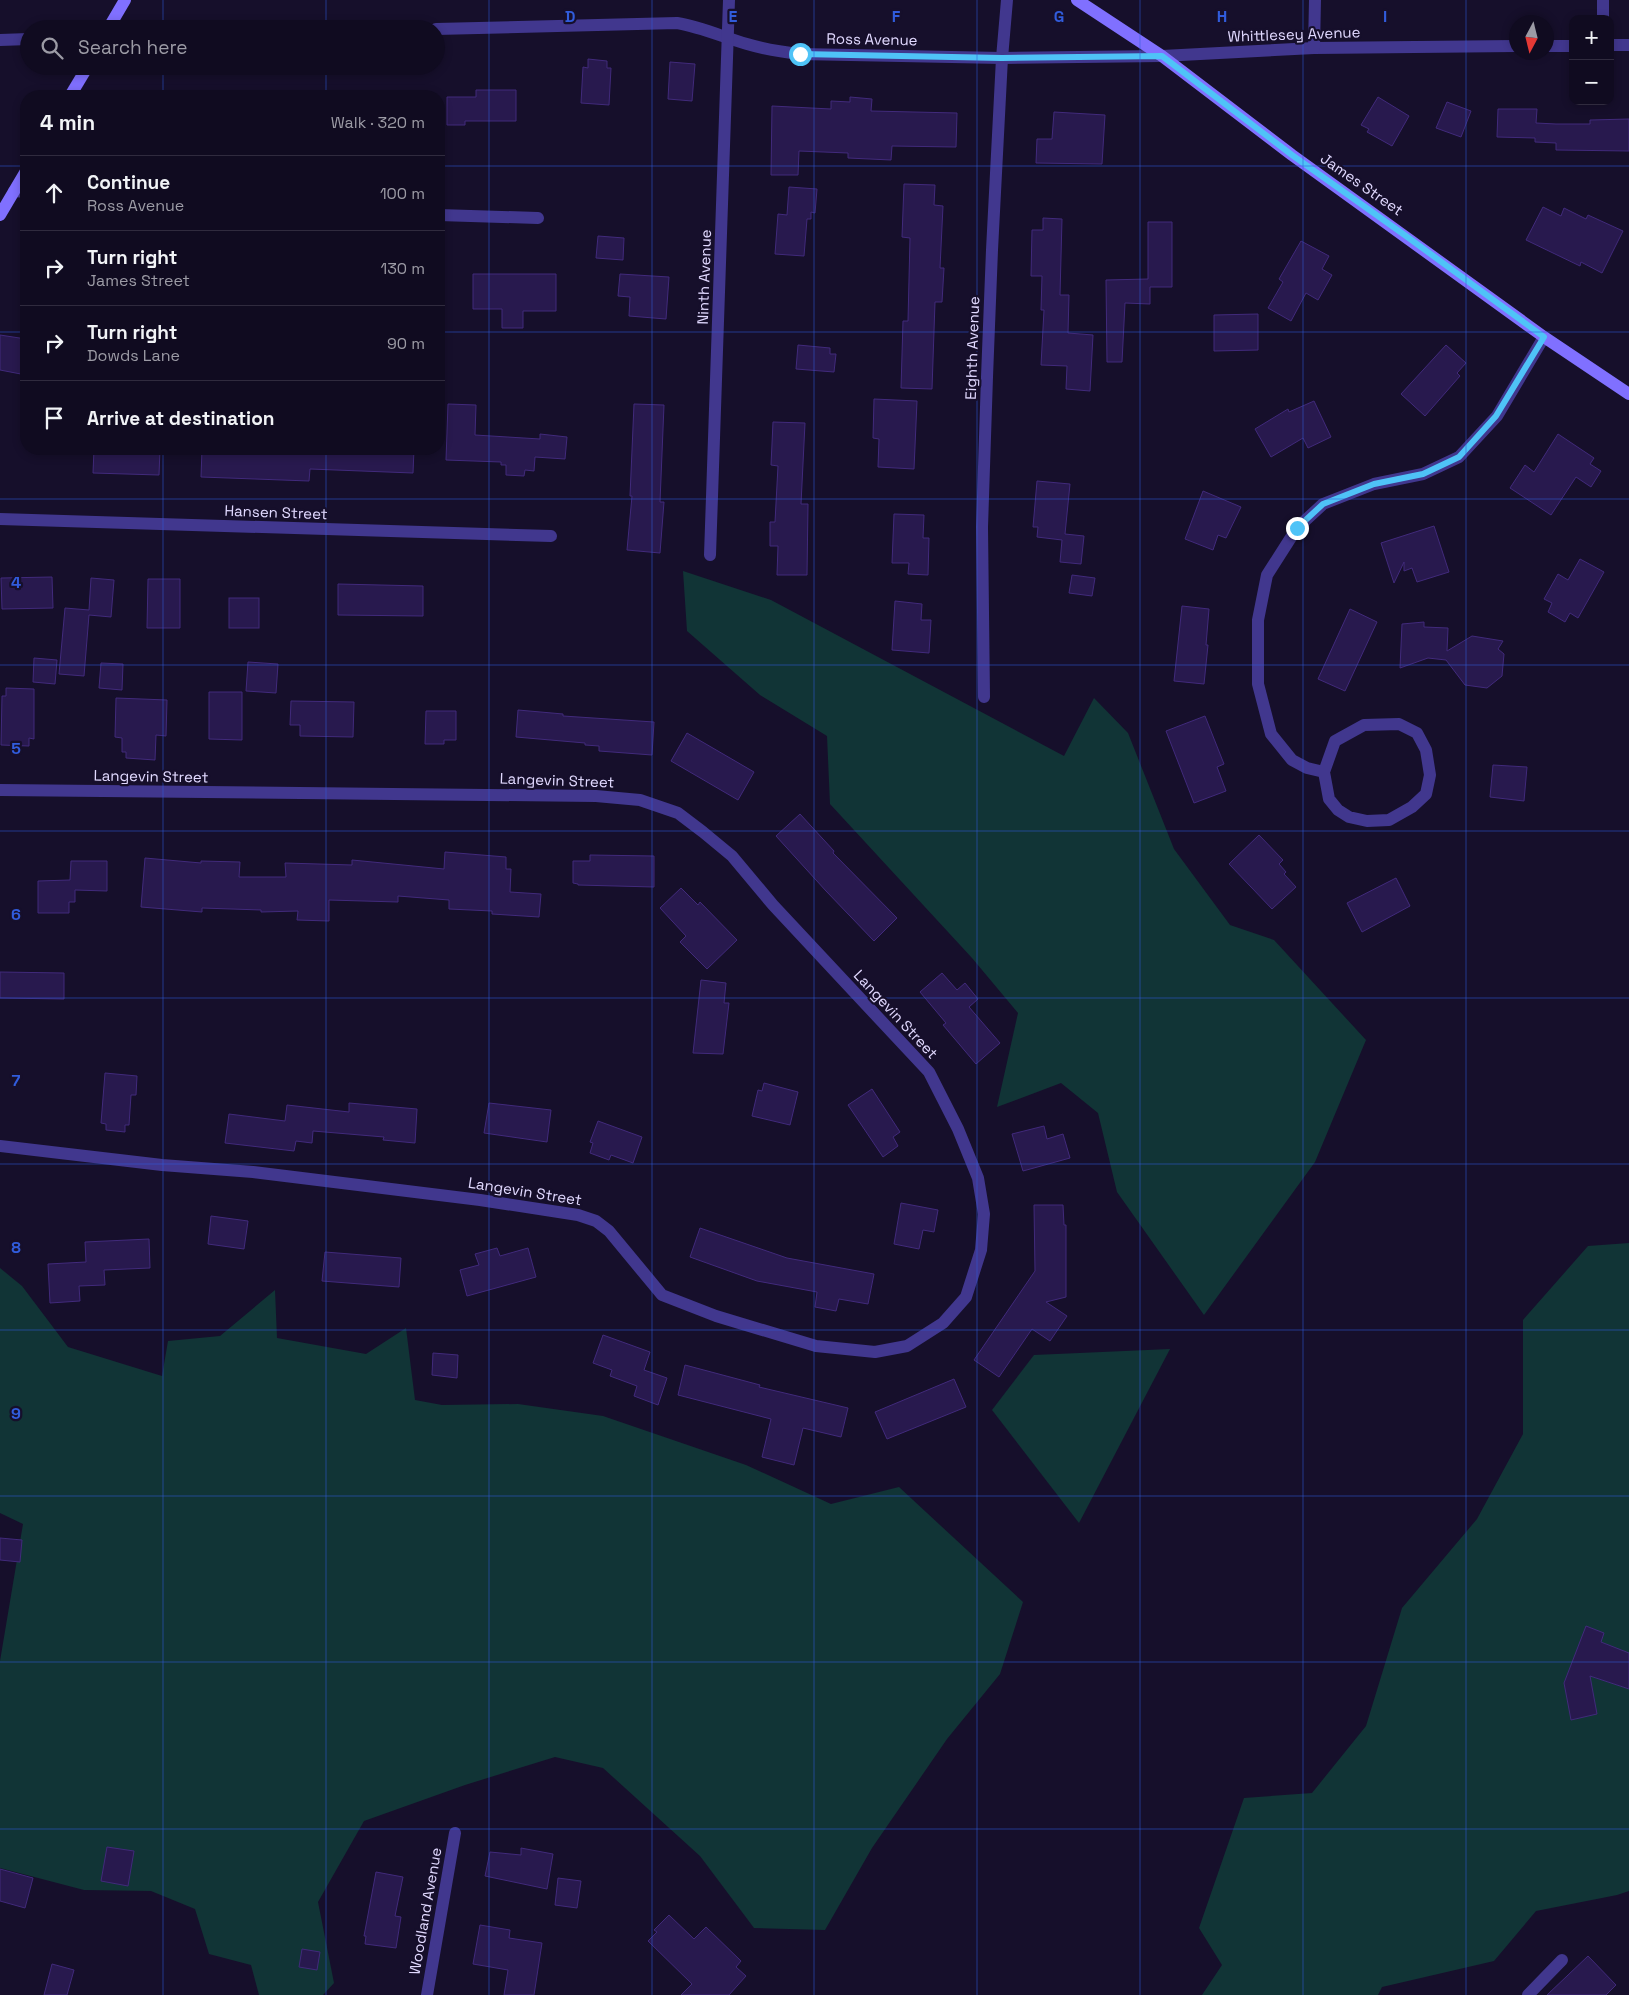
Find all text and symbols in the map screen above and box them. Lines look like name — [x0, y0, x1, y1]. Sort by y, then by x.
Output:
text: D — [565, 6, 575, 27]
text: E — [729, 6, 738, 27]
text: F — [892, 6, 901, 27]
text: G — [1054, 6, 1064, 27]
text: H — [1217, 6, 1227, 27]
text: I — [1383, 6, 1387, 27]
north arrow — [1509, 15, 1554, 60]
map controls — [1569, 15, 1614, 105]
button: + — [1569, 15, 1614, 60]
search box — [20, 20, 445, 75]
street label: Whittlesey Avenue — [1227, 22, 1361, 46]
street label: Ross Avenue — [826, 29, 918, 49]
icon: search — [38, 34, 66, 62]
text: Search here — [78, 35, 188, 60]
route start — [789, 43, 812, 66]
button: − — [1569, 60, 1614, 105]
text: 4 min — [40, 109, 95, 136]
text: Walk · 320 m — [331, 112, 425, 133]
street label: James Street — [1317, 149, 1407, 220]
text: Continue — [87, 170, 170, 195]
icon: ahead — [40, 179, 68, 207]
text: 100 m — [380, 183, 425, 204]
text: Ross Avenue — [87, 195, 184, 216]
street label: Ninth Avenue — [693, 229, 715, 325]
text: Turn right — [87, 245, 177, 270]
icon: right — [40, 254, 68, 282]
text: 130 m — [381, 258, 425, 279]
text: James Street — [87, 270, 190, 291]
street label: Eighth Avenue — [961, 296, 983, 400]
text: Turn right — [87, 320, 177, 345]
icon: right — [40, 329, 68, 357]
text: 90 m — [387, 333, 425, 354]
text: Dowds Lane — [87, 345, 180, 366]
icon: arrive — [40, 404, 68, 432]
text: Arrive at destination — [87, 406, 275, 431]
street label: Hansen Street — [224, 501, 328, 523]
route end — [1286, 517, 1309, 540]
text: 4 — [11, 572, 21, 593]
text: 5 — [11, 738, 21, 759]
street label: Langevin Street — [93, 765, 209, 787]
street label: Langevin Street — [499, 769, 615, 792]
text: 6 — [11, 904, 21, 925]
street label: Langevin Street — [850, 966, 942, 1063]
text: 7 — [12, 1070, 21, 1091]
street label: Langevin Street — [467, 1173, 583, 1209]
text: 8 — [11, 1237, 21, 1258]
text: 9 — [11, 1403, 21, 1424]
street label: Woodland Avenue — [404, 1846, 446, 1976]

